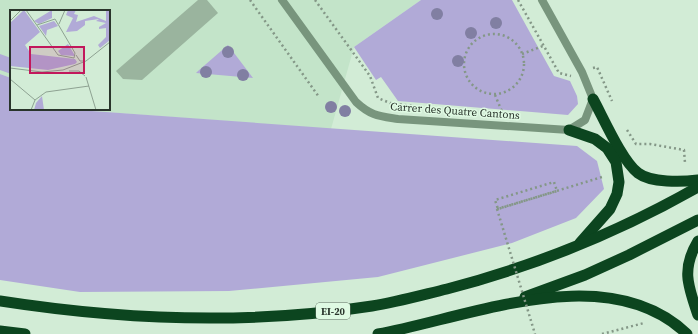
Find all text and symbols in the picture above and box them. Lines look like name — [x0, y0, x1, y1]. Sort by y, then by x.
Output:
inset map — [10, 10, 110, 110]
street label: Carrer des Quatre Cantons — [390, 99, 521, 123]
road number: EI-20 — [316, 303, 350, 319]

